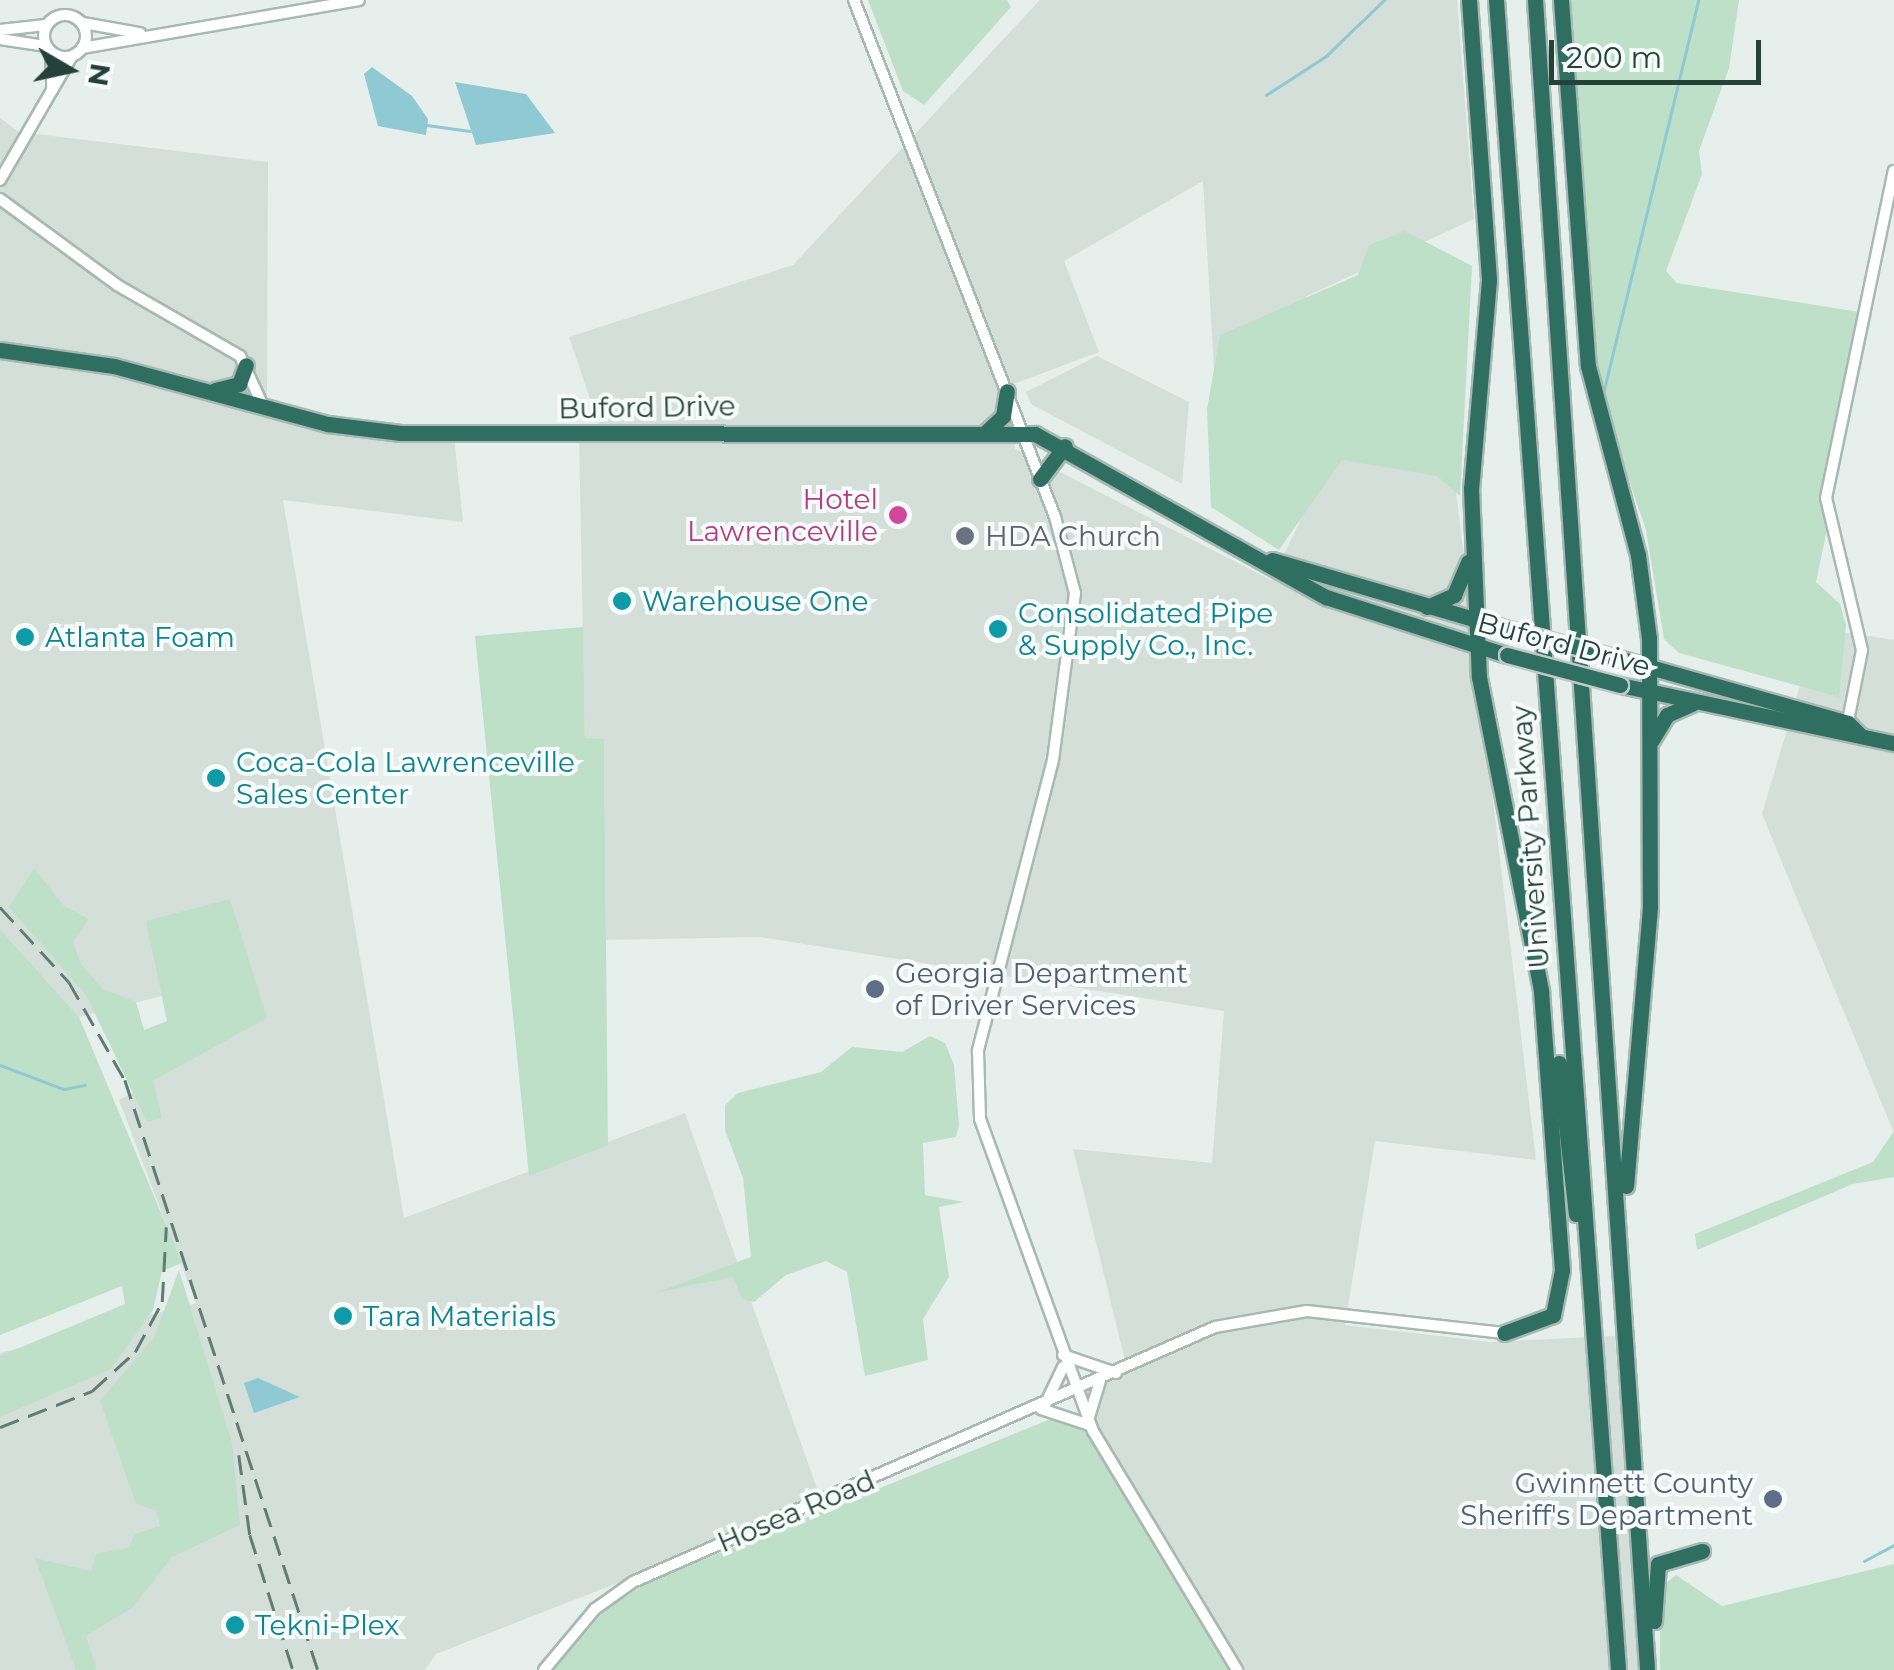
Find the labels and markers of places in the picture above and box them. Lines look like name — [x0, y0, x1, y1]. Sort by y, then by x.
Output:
place label: Hotel Lawrenceville — [687, 482, 878, 548]
marker: Hotel Lawrenceville — [887, 504, 909, 526]
place label: HDA Church — [985, 519, 1161, 553]
marker: HDA Church — [954, 525, 976, 547]
place label: Warehouse One — [642, 584, 868, 618]
marker: Warehouse One — [611, 590, 633, 612]
place label: Consolidated Pipe & Supply Co., Inc. — [1018, 596, 1273, 662]
marker: Consolidated Pipe & Supply Co., Inc. — [987, 618, 1009, 640]
place label: Atlanta Foam — [45, 620, 235, 654]
marker: Atlanta Foam — [14, 626, 36, 648]
place label: Coca-Cola Lawrenceville Sales Center — [236, 745, 575, 811]
marker: Coca-Cola Lawrenceville Sales Center — [205, 767, 227, 789]
place label: Georgia Department of Driver Services — [895, 956, 1188, 1022]
marker: Georgia Department of Driver Services — [864, 978, 886, 1000]
place label: Tara Materials — [363, 1299, 556, 1333]
marker: Tara Materials — [332, 1305, 354, 1327]
place label: Gwinnett County Sheriff's Department — [1460, 1466, 1753, 1532]
marker: Gwinnett County Sheriff's Department — [1762, 1488, 1784, 1510]
place label: Tekni-Plex — [255, 1608, 399, 1642]
marker: Tekni-Plex — [224, 1614, 246, 1636]

